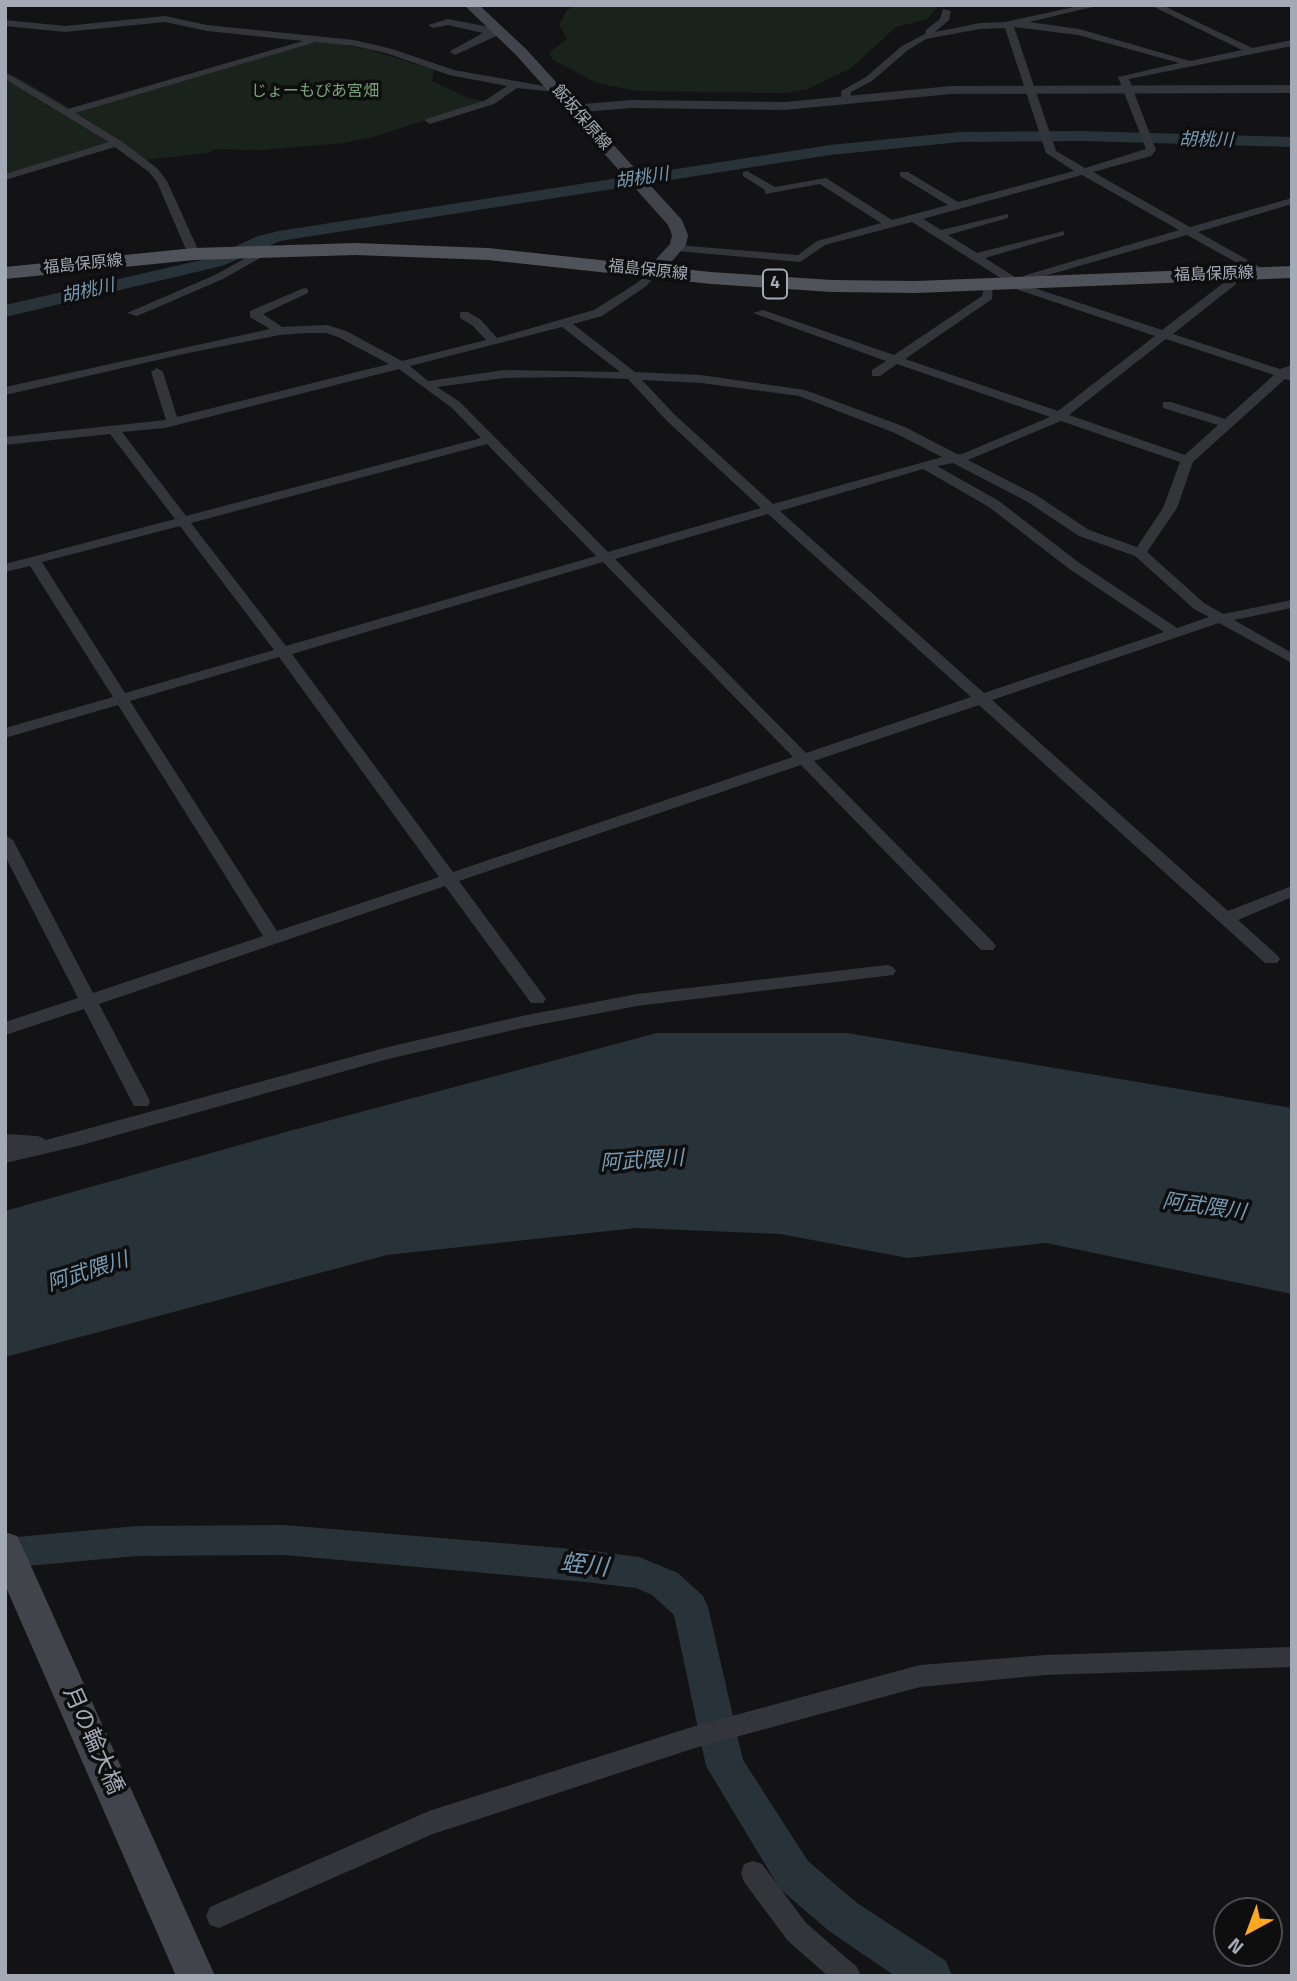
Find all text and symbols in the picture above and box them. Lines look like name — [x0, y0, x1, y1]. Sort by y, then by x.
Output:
park label: じょーもぴあ宮畑 — [251, 82, 379, 102]
street label: 飯坂保原線 — [548, 82, 614, 154]
water label: 胡桃川 — [1179, 130, 1233, 152]
water label: 胡桃川 — [614, 164, 670, 194]
street label: 福島保原線 — [42, 251, 124, 279]
street label: 福島保原線 — [607, 257, 689, 285]
street label: 福島保原線 — [1174, 264, 1254, 286]
road number: 4 — [763, 270, 787, 298]
water label: 胡桃川 — [59, 275, 117, 309]
water label: 阿武隈川 — [599, 1147, 685, 1177]
water label: 阿武隈川 — [1161, 1190, 1247, 1226]
water label: 阿武隈川 — [44, 1248, 132, 1298]
water label: 蛭川 — [559, 1550, 609, 1584]
street label: 月の輪大橋 — [56, 1683, 128, 1799]
north arrow — [1213, 1897, 1283, 1967]
text: N — [1221, 1931, 1250, 1962]

